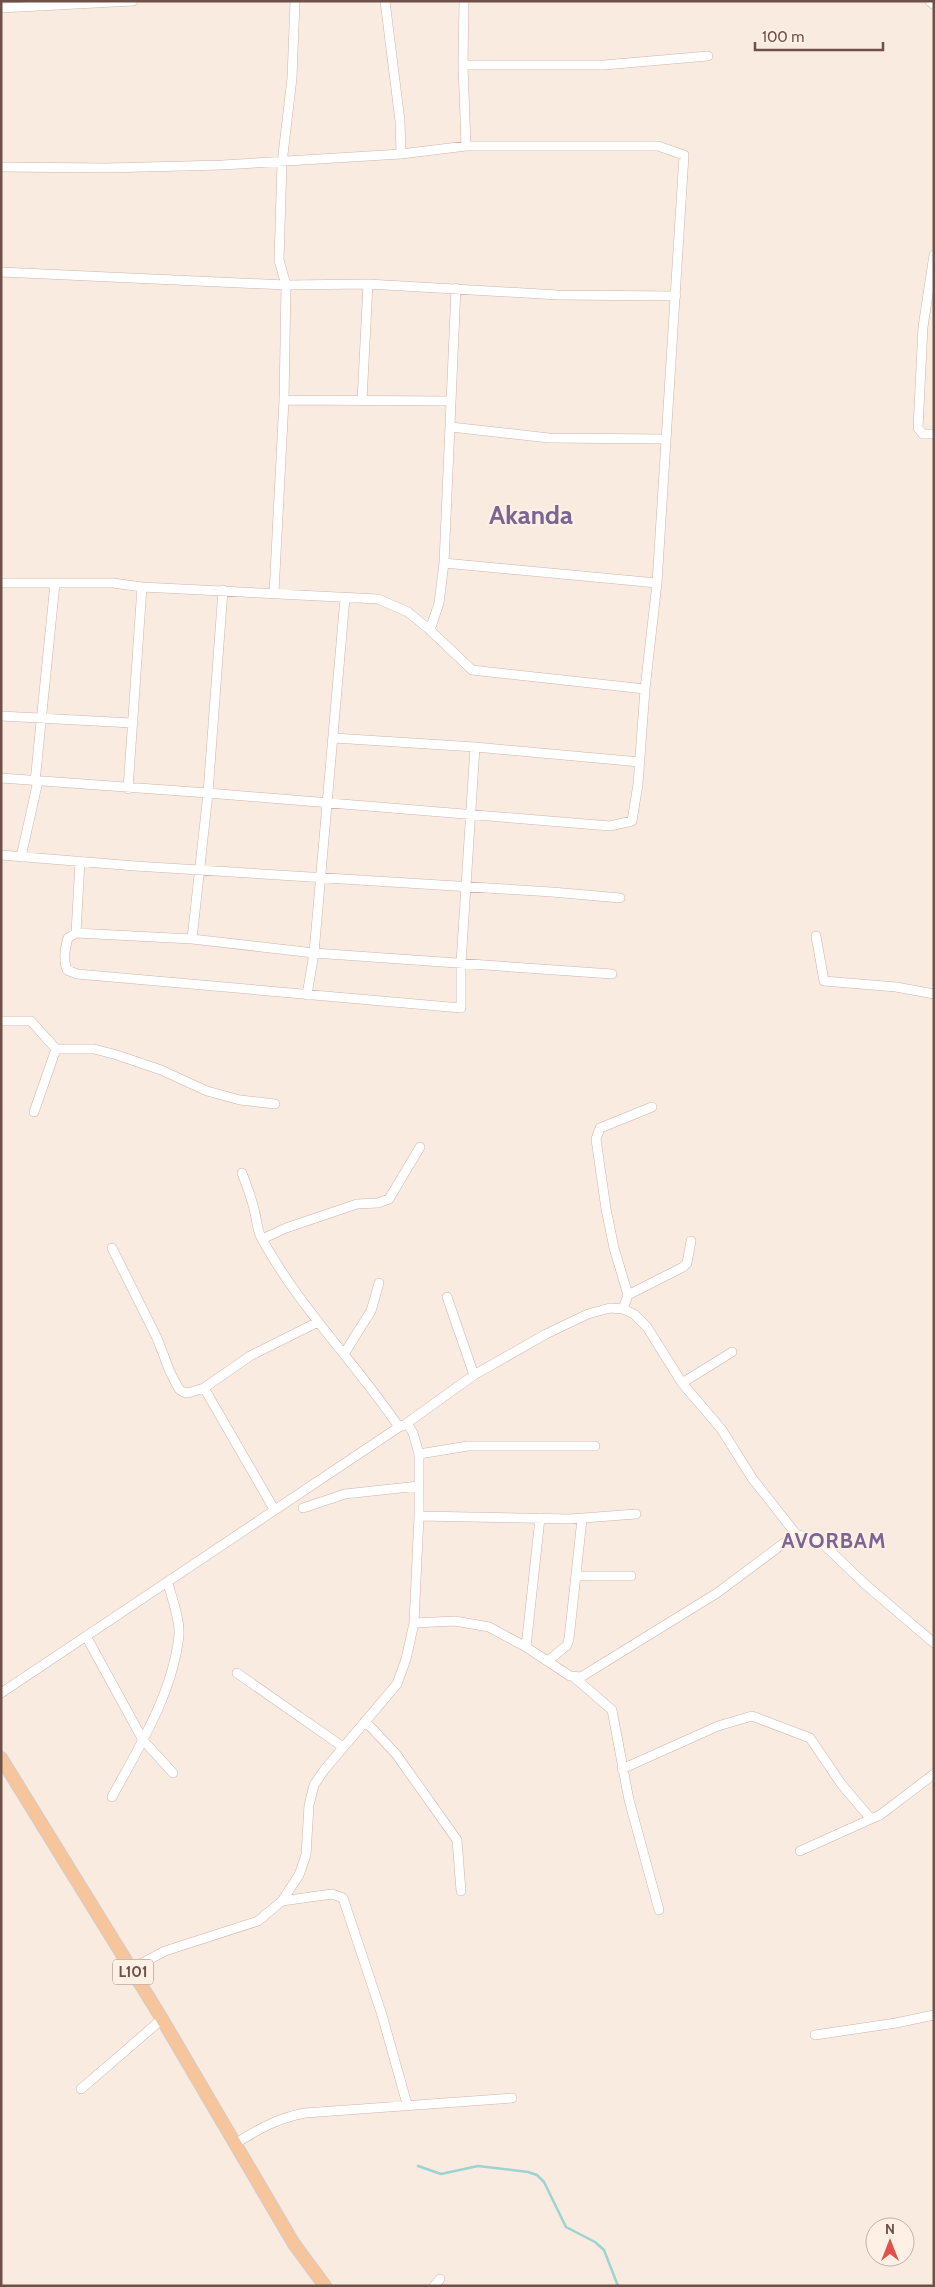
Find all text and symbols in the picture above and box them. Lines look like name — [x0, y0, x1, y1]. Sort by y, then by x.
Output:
scale bar — [755, 20, 882, 52]
text: 100 m — [762, 28, 804, 46]
district label: Akanda — [489, 499, 573, 531]
district label: AVORBAM — [782, 1528, 886, 1553]
road number: L101 — [113, 1960, 153, 1984]
north arrow — [865, 2217, 915, 2267]
text: N — [885, 2220, 895, 2238]

